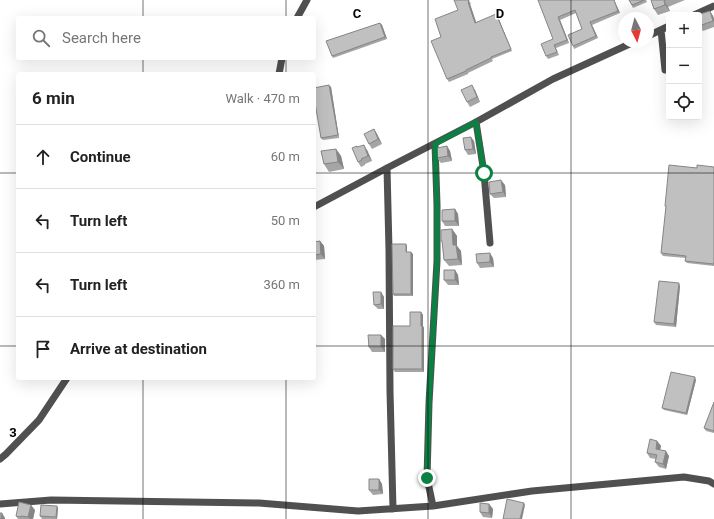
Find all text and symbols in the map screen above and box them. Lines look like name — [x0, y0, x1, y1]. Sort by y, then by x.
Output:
text: C — [353, 6, 362, 21]
text: D — [496, 6, 504, 21]
north arrow — [618, 12, 654, 48]
map controls — [666, 12, 702, 120]
button: + — [666, 12, 702, 48]
search box — [16, 16, 316, 60]
icon: search — [30, 27, 52, 49]
text: Search here — [62, 29, 141, 47]
button: − — [666, 48, 702, 84]
button: locate — [666, 84, 702, 120]
text: 6 min — [32, 88, 75, 108]
text: Walk · 470 m — [225, 91, 300, 106]
icon: ahead — [32, 146, 54, 168]
text: Continue — [70, 148, 131, 166]
text: 60 m — [271, 149, 300, 164]
route start — [475, 164, 493, 182]
icon: left — [32, 210, 54, 232]
text: Turn left — [70, 212, 127, 230]
text: 50 m — [271, 213, 300, 228]
icon: left — [32, 274, 54, 296]
text: Turn left — [70, 276, 127, 294]
text: 360 m — [263, 277, 300, 292]
icon: arrive — [32, 338, 54, 360]
text: Arrive at destination — [70, 340, 207, 358]
text: 3 — [9, 425, 17, 440]
route end — [418, 469, 436, 487]

